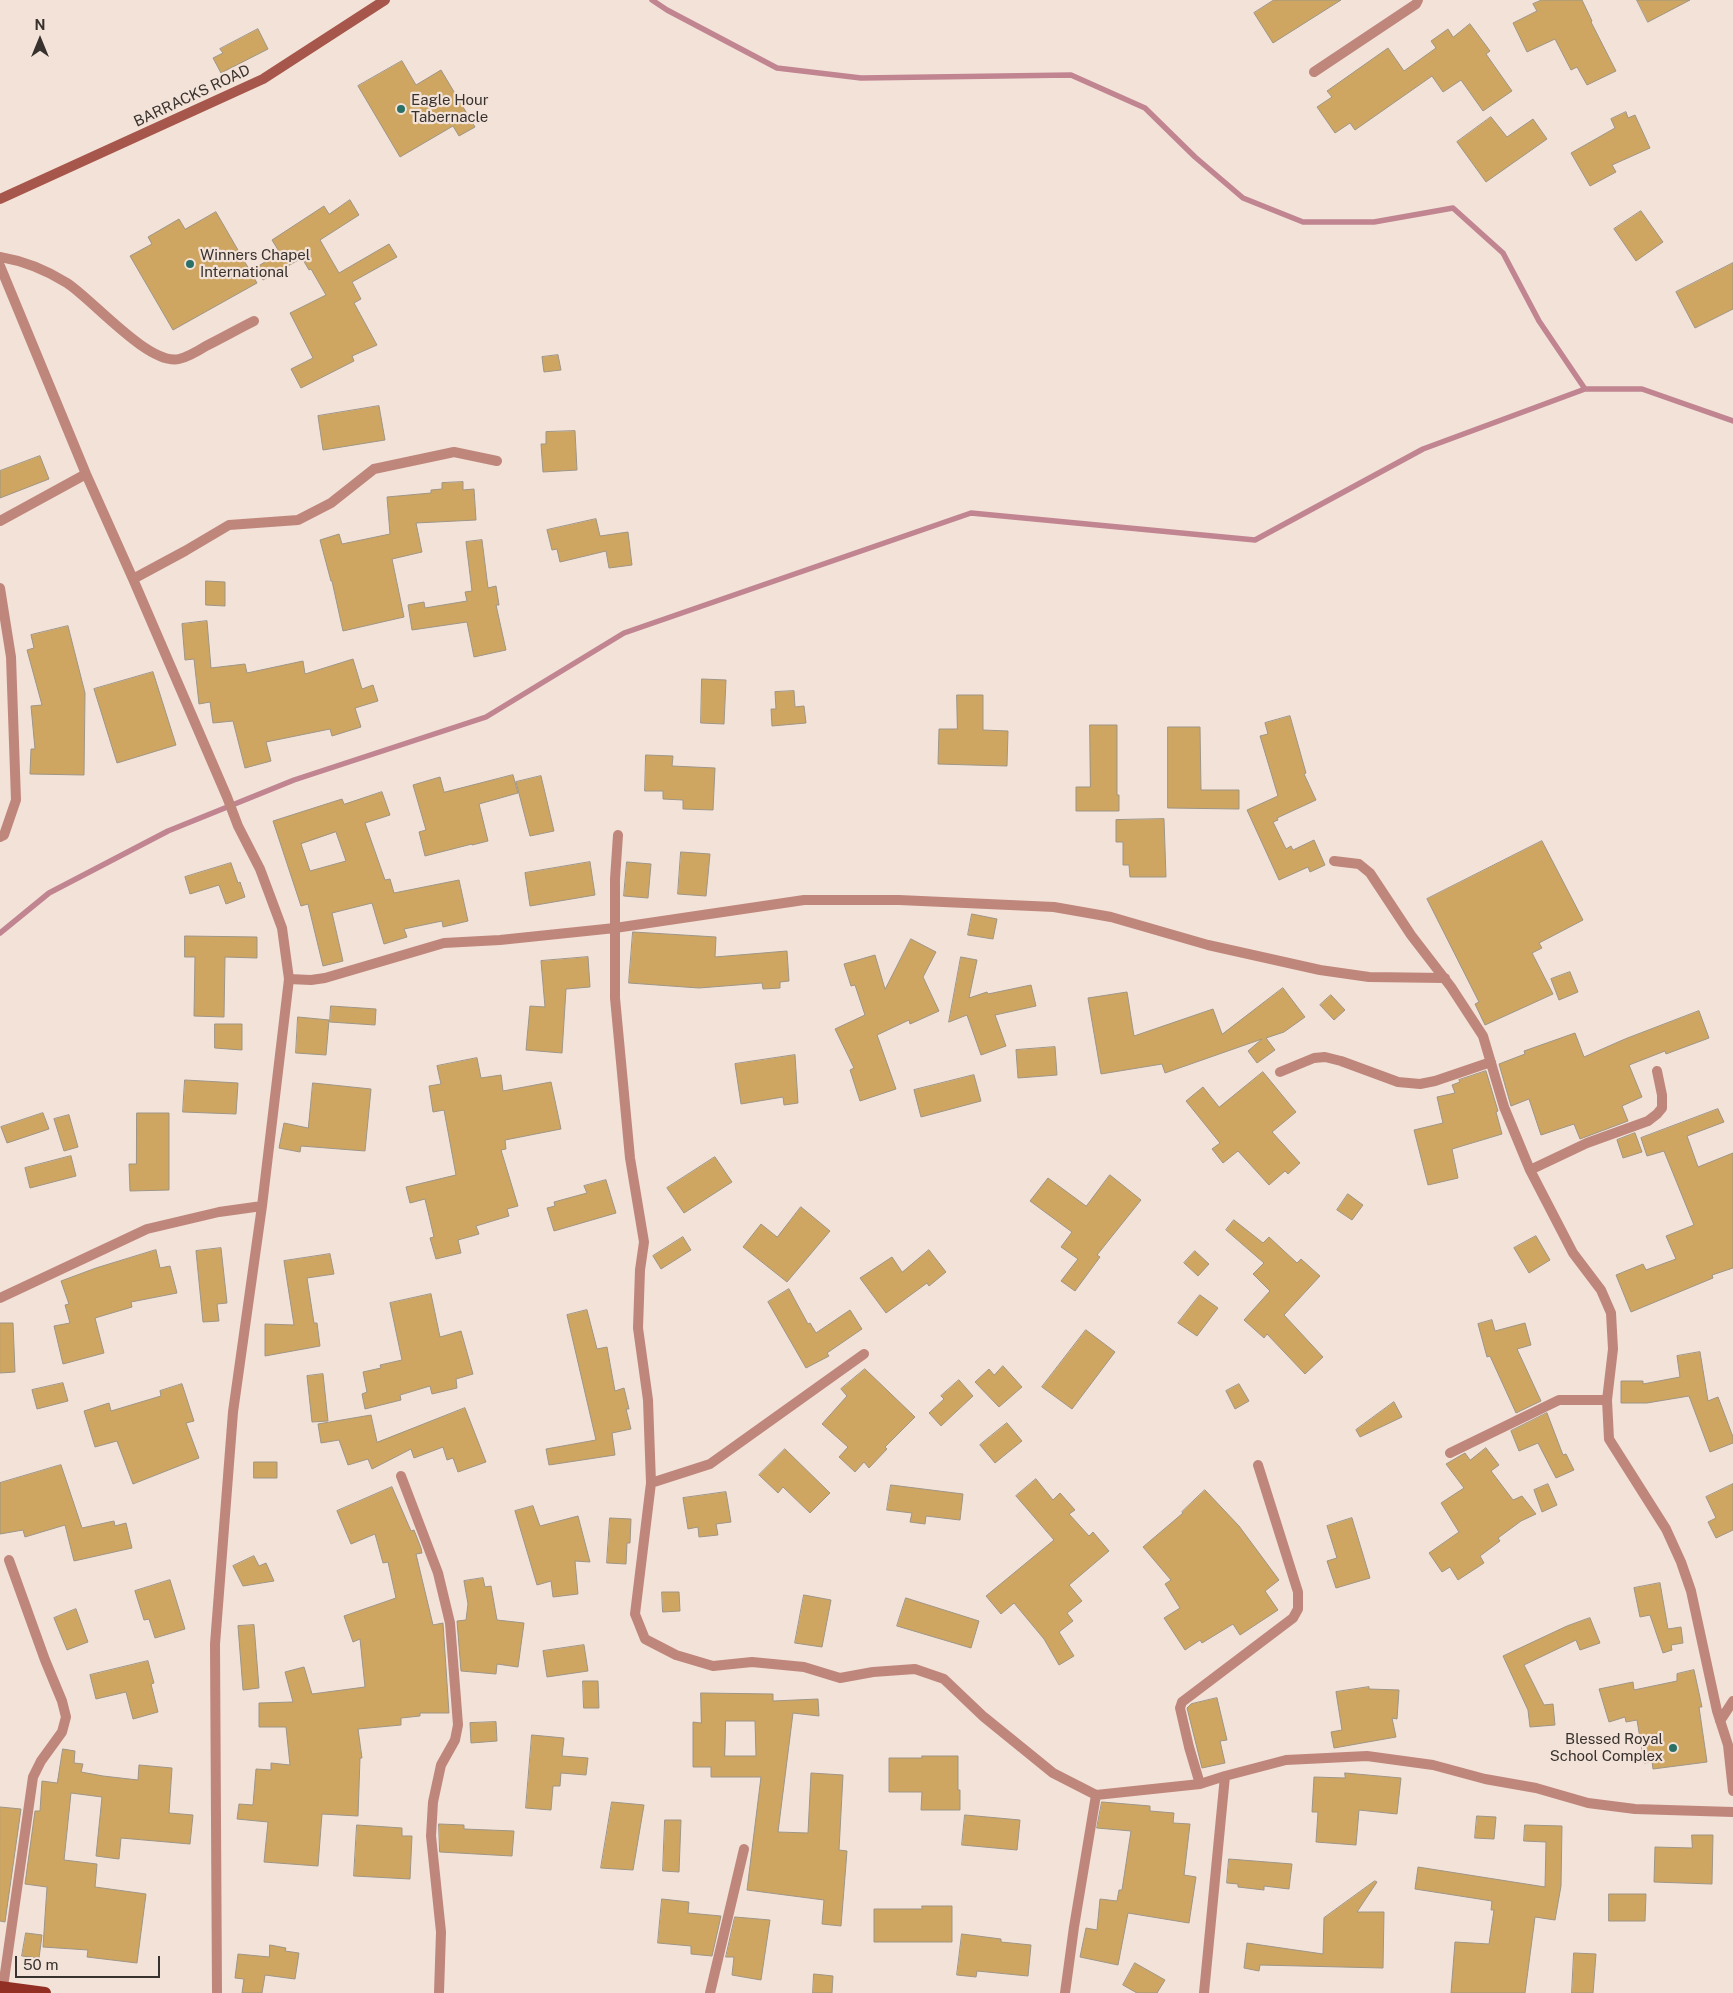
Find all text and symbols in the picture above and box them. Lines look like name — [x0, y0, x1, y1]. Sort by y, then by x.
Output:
north arrow — [15, 15, 65, 65]
text: N — [35, 17, 45, 33]
street label: BARRACKS ROAD — [131, 61, 253, 131]
place label: Eagle Hour Tabernacle — [411, 91, 489, 126]
marker: Eagle Hour Tabernacle — [395, 103, 407, 115]
place label: Winners Chapel International — [200, 246, 310, 281]
marker: Winners Chapel International — [184, 258, 196, 270]
place label: Blessed Royal School Complex — [1550, 1730, 1663, 1765]
marker: Blessed Royal School Complex — [1667, 1742, 1679, 1754]
scale bar — [18, 1946, 162, 1978]
text: 50 m — [23, 1956, 58, 1973]

